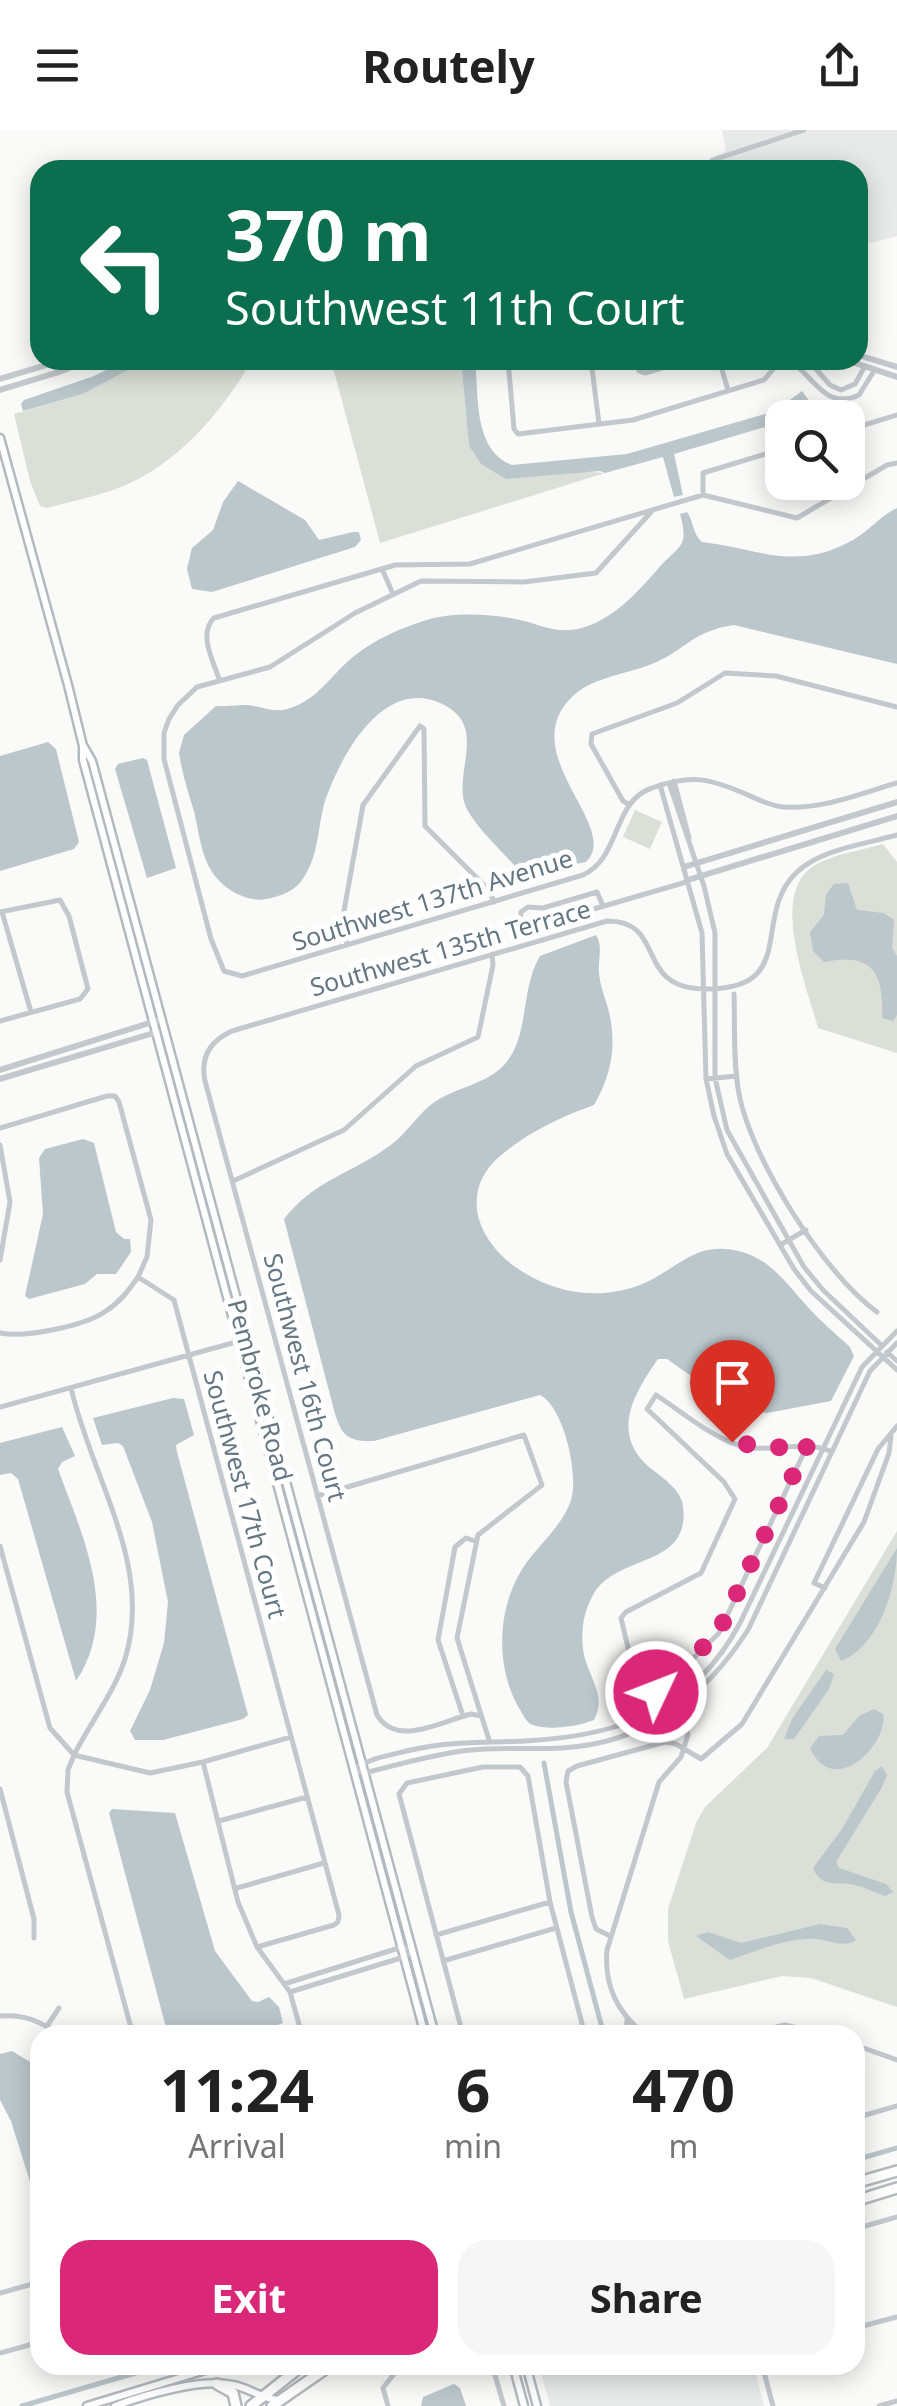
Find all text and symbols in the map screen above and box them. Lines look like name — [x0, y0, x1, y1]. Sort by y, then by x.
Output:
text: Routely — [362, 35, 535, 96]
icon: menu — [30, 38, 85, 93]
icon: share — [812, 38, 867, 93]
text: 370 m — [225, 186, 432, 282]
icon: left — [60, 200, 190, 330]
text: Southwest 11th Court — [225, 277, 685, 338]
map controls — [765, 400, 865, 500]
button: search — [765, 400, 865, 500]
street label: Southwest 137th Avenue — [288, 840, 576, 958]
street label: Southwest 135th Terrace — [306, 891, 594, 1003]
street label: Southwest 16th Court — [257, 1249, 355, 1505]
street label: Pembroke Road — [220, 1295, 302, 1485]
pin — [690, 1340, 775, 1443]
icon: arrive — [705, 1355, 760, 1410]
street label: Southwest 17th Court — [197, 1366, 295, 1622]
position arrow — [604, 1640, 708, 1744]
text: 11:24 — [160, 2048, 314, 2130]
text: 6 — [456, 2048, 490, 2130]
text: 470 — [632, 2048, 735, 2130]
text: Arrival — [188, 2124, 286, 2167]
text: min — [444, 2124, 502, 2167]
text: m — [669, 2124, 698, 2167]
button: Exit — [60, 2240, 438, 2355]
button: Share — [458, 2240, 835, 2355]

